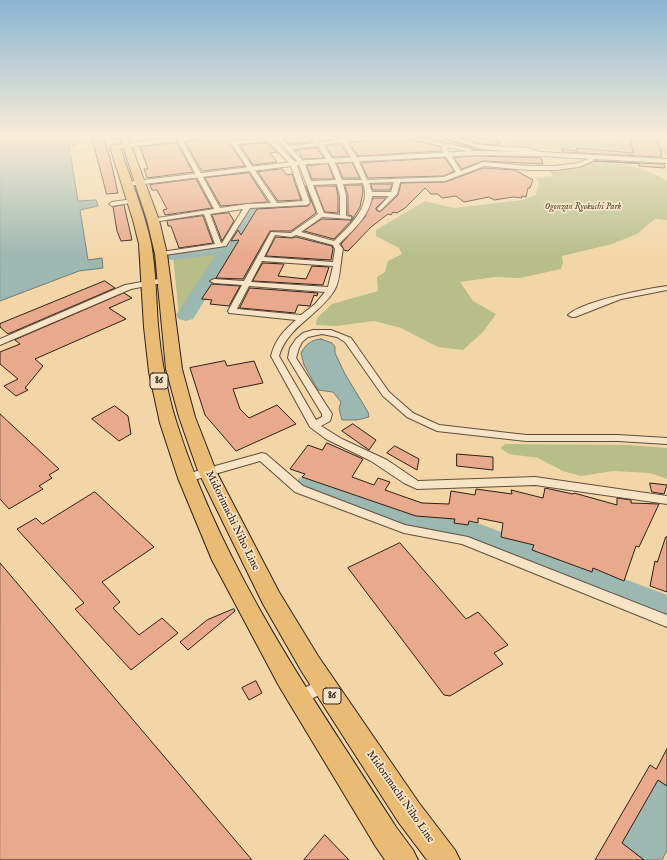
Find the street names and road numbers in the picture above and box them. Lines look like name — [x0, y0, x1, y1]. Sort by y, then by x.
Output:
road number: 86 — [150, 373, 168, 389]
street label: Midorimachi Niho Line — [202, 469, 262, 573]
road number: 86 — [323, 688, 341, 704]
street label: Midorimachi Niho Line — [363, 748, 437, 846]

